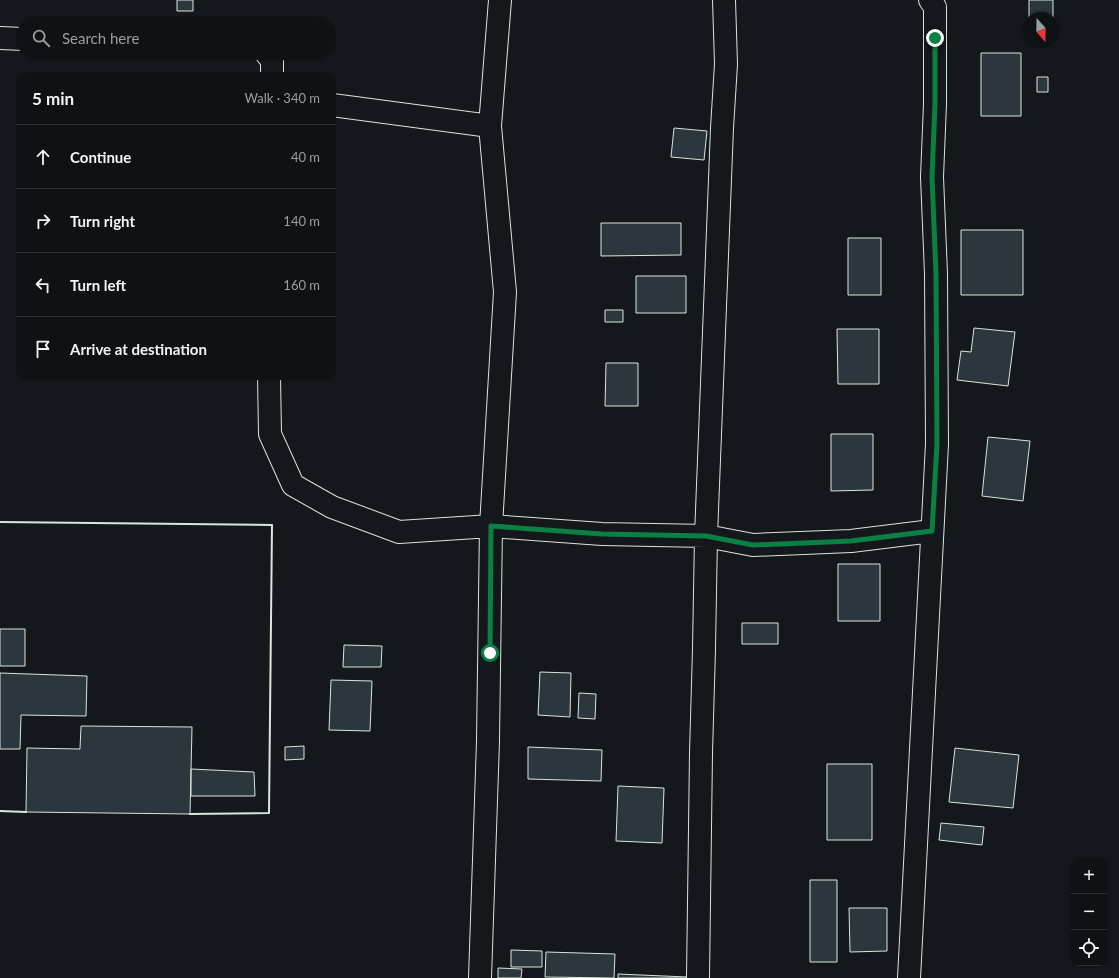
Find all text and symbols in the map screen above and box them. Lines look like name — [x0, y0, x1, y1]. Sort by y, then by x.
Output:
north arrow — [1023, 12, 1059, 48]
search box — [16, 16, 336, 60]
icon: search — [30, 27, 52, 49]
text: Search here — [62, 29, 139, 47]
route end — [926, 29, 944, 47]
text: 5 min — [32, 88, 74, 109]
text: Walk · 340 m — [244, 90, 320, 106]
icon: ahead — [32, 146, 54, 168]
text: Continue — [70, 148, 131, 166]
text: 40 m — [291, 149, 320, 165]
icon: right — [32, 210, 54, 232]
text: Turn right — [70, 212, 135, 230]
text: 140 m — [283, 213, 320, 229]
icon: left — [32, 274, 54, 296]
text: Turn left — [70, 276, 126, 294]
text: 160 m — [283, 277, 320, 293]
icon: arrive — [32, 338, 54, 360]
text: Arrive at destination — [70, 340, 207, 358]
route start — [481, 644, 499, 662]
map controls — [1071, 858, 1107, 966]
button: + — [1071, 858, 1107, 894]
button: − — [1071, 894, 1107, 930]
button: locate — [1071, 930, 1107, 966]

